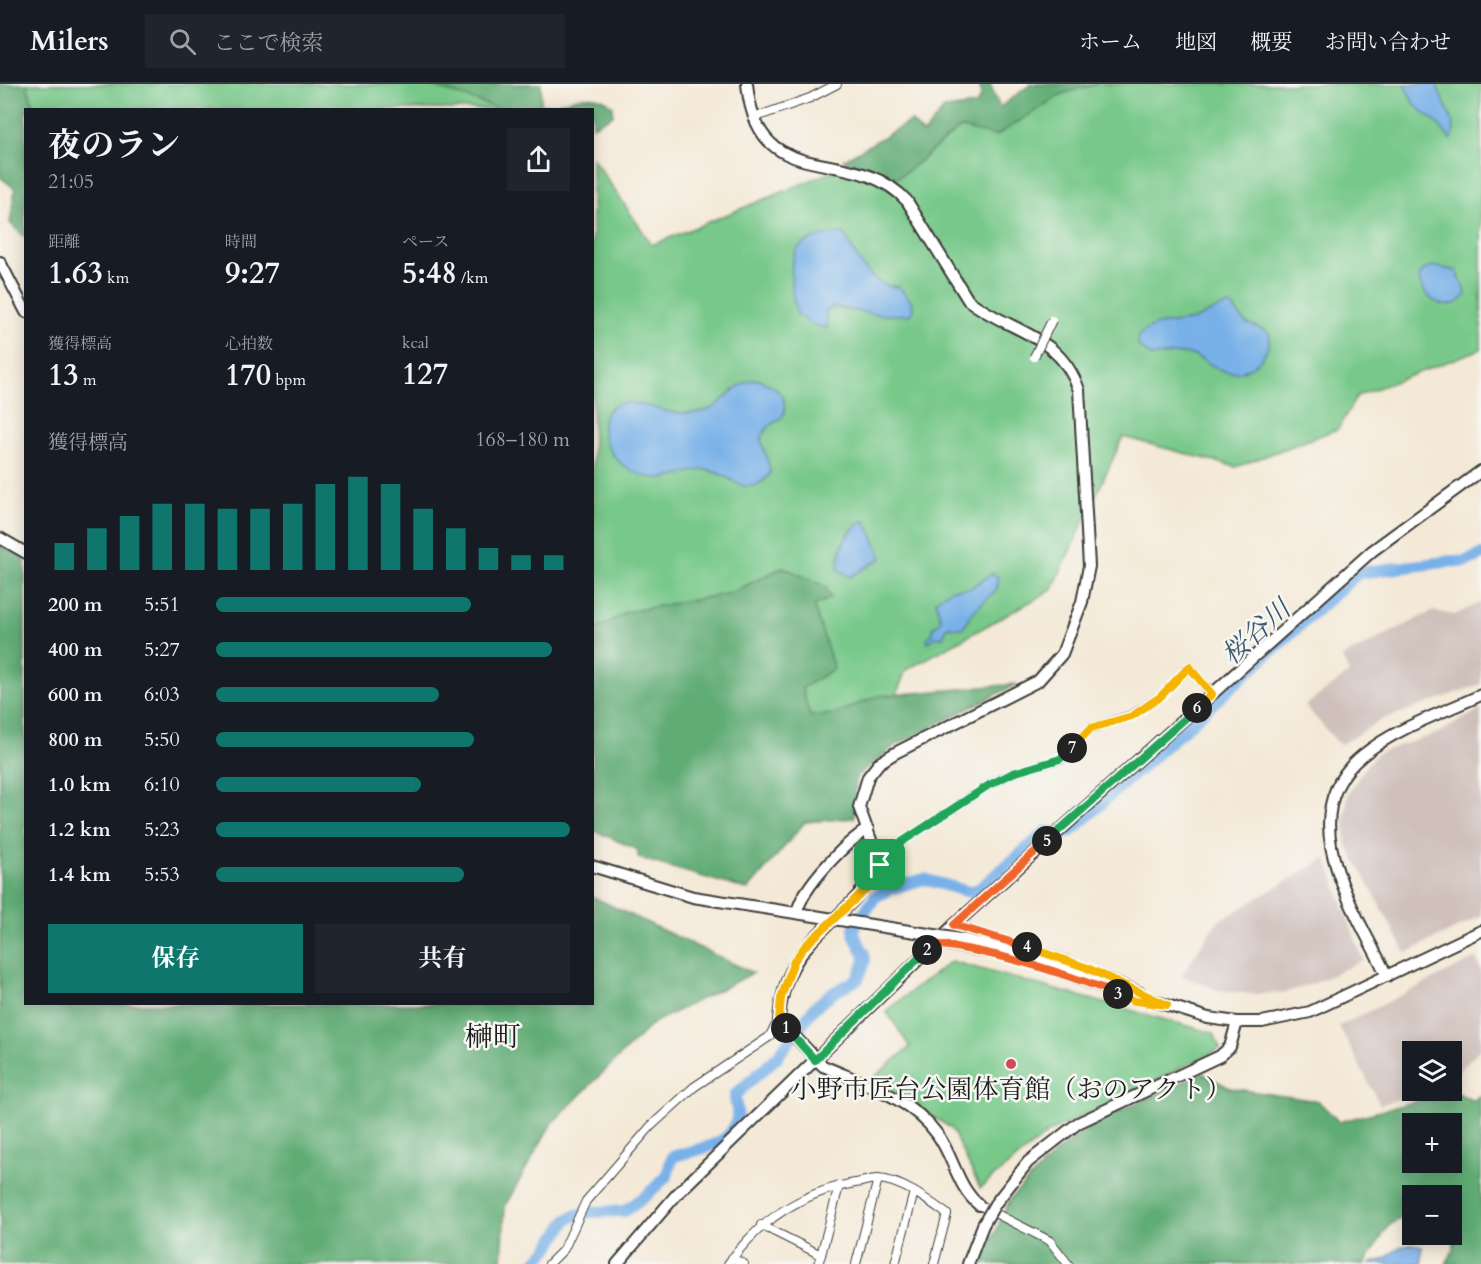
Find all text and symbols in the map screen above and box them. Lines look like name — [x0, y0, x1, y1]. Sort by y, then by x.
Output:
search box — [145, 14, 565, 68]
text: Milers — [30, 22, 109, 60]
icon: search — [166, 25, 199, 58]
text: ここで検索 — [214, 28, 324, 58]
text: ホーム — [1079, 28, 1142, 57]
text: 地図 — [1175, 28, 1217, 57]
text: 概要 — [1250, 28, 1292, 57]
text: お問い合わせ — [1325, 28, 1451, 57]
text: 夜のラン — [48, 123, 180, 168]
button: share — [507, 128, 570, 191]
text: 21:05 — [48, 168, 94, 195]
text: 距離 — [48, 231, 80, 253]
text: 時間 — [225, 231, 257, 253]
text: ペース — [402, 231, 449, 253]
text: 1.63 — [48, 253, 103, 294]
text: 9:27 — [225, 253, 280, 294]
text: 5:48 — [402, 253, 457, 294]
text: km — [103, 267, 129, 289]
text: /km — [457, 267, 488, 289]
text: kcal — [402, 332, 429, 354]
text: 獲得標高 — [48, 333, 112, 355]
text: 心拍数 — [225, 333, 273, 355]
text: 127 — [402, 354, 448, 395]
text: 13 — [48, 355, 79, 396]
text: 170 — [225, 355, 271, 396]
text: m — [79, 369, 97, 391]
text: bpm — [271, 369, 306, 391]
text: 168–180 m — [475, 426, 570, 453]
text: 獲得標高 — [48, 429, 128, 456]
water label: 桜谷川 — [1214, 590, 1301, 673]
text: 200 m — [48, 591, 103, 618]
text: 5:51 — [144, 591, 180, 618]
text: 400 m — [48, 636, 103, 663]
text: 5:27 — [144, 636, 180, 663]
text: 600 m — [48, 681, 103, 708]
text: 6:03 — [144, 681, 180, 708]
pin: 6 — [1182, 693, 1212, 723]
text: 6 — [1193, 697, 1201, 719]
text: 800 m — [48, 726, 103, 753]
text: 5:50 — [144, 726, 180, 753]
pin: 7 — [1057, 733, 1087, 763]
text: 7 — [1068, 737, 1076, 759]
text: 1.0 km — [48, 771, 111, 798]
text: 6:10 — [144, 771, 180, 798]
text: 1.2 km — [48, 816, 111, 843]
text: 5:23 — [144, 816, 180, 843]
pin: 5 — [1032, 826, 1062, 856]
text: 5 — [1043, 830, 1051, 852]
pin — [854, 839, 905, 890]
icon: arrive — [863, 848, 896, 881]
text: 1.4 km — [48, 861, 111, 888]
text: 5:53 — [144, 861, 180, 888]
button: 保存 — [48, 924, 303, 993]
button: 共有 — [315, 924, 570, 993]
pin: 4 — [1012, 932, 1042, 962]
pin: 2 — [912, 935, 942, 965]
text: 4 — [1023, 936, 1031, 958]
text: 2 — [923, 939, 931, 961]
pin: 3 — [1103, 979, 1133, 1009]
text: 3 — [1114, 983, 1122, 1005]
pin: 1 — [771, 1013, 801, 1043]
text: 1 — [782, 1017, 790, 1039]
district label: 榊町 — [465, 1018, 521, 1056]
map controls — [1402, 1041, 1462, 1245]
button: layers — [1402, 1041, 1462, 1101]
marker: 小野市匠台公園体育館（おのアクト） — [1004, 1057, 1018, 1071]
place label: 小野市匠台公園体育館（おのアクト） — [790, 1072, 1232, 1107]
button: + — [1402, 1113, 1462, 1173]
button: − — [1402, 1185, 1462, 1245]

